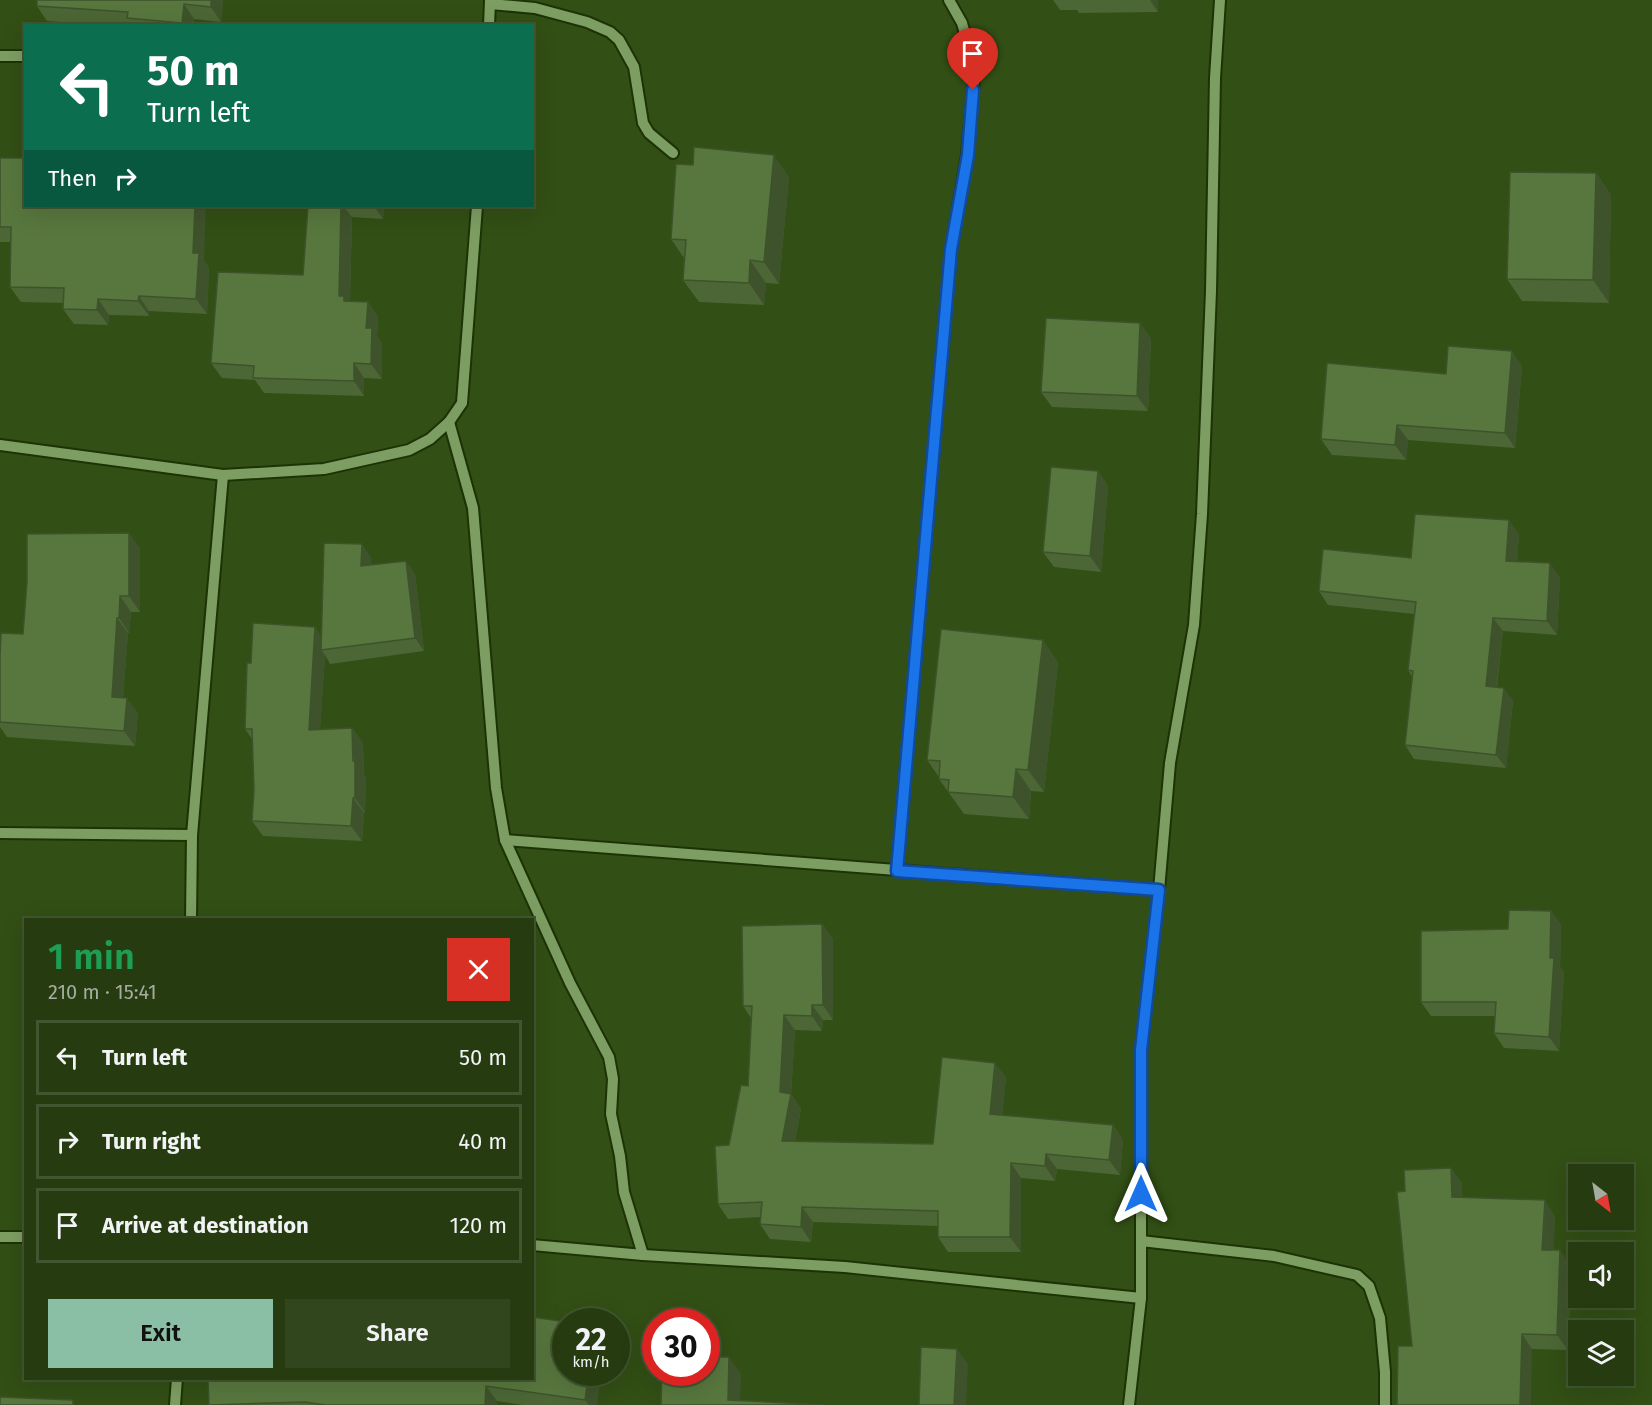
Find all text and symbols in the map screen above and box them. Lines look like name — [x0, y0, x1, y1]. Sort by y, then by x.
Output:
pin — [947, 28, 998, 90]
icon: arrive — [956, 37, 989, 70]
text: 50 m — [147, 46, 240, 96]
icon: left — [48, 48, 126, 126]
text: Turn left — [147, 97, 250, 129]
icon: right — [109, 162, 142, 195]
text: Then — [48, 165, 97, 192]
text: 1 min — [48, 935, 135, 979]
button: close — [447, 938, 510, 1001]
text: 210 m · 15:41 — [48, 980, 157, 1004]
icon: left — [51, 1041, 84, 1074]
text: Turn left — [102, 1044, 187, 1071]
text: 50 m — [459, 1044, 507, 1071]
icon: right — [51, 1125, 84, 1158]
text: Turn right — [102, 1128, 201, 1155]
text: 40 m — [458, 1128, 507, 1155]
position arrow — [1109, 1162, 1173, 1226]
north arrow — [1568, 1164, 1634, 1230]
map controls — [1568, 1164, 1634, 1386]
icon: arrive — [51, 1209, 84, 1242]
text: Arrive at destination — [102, 1212, 309, 1239]
text: 120 m — [450, 1212, 507, 1239]
button: sound — [1568, 1242, 1634, 1308]
button: Exit — [48, 1299, 273, 1368]
button: Share — [285, 1299, 510, 1368]
speed limit sign: 30 — [642, 1308, 720, 1386]
button: layers — [1568, 1320, 1634, 1386]
text: 22 — [575, 1322, 607, 1358]
text: km/h — [572, 1353, 610, 1371]

